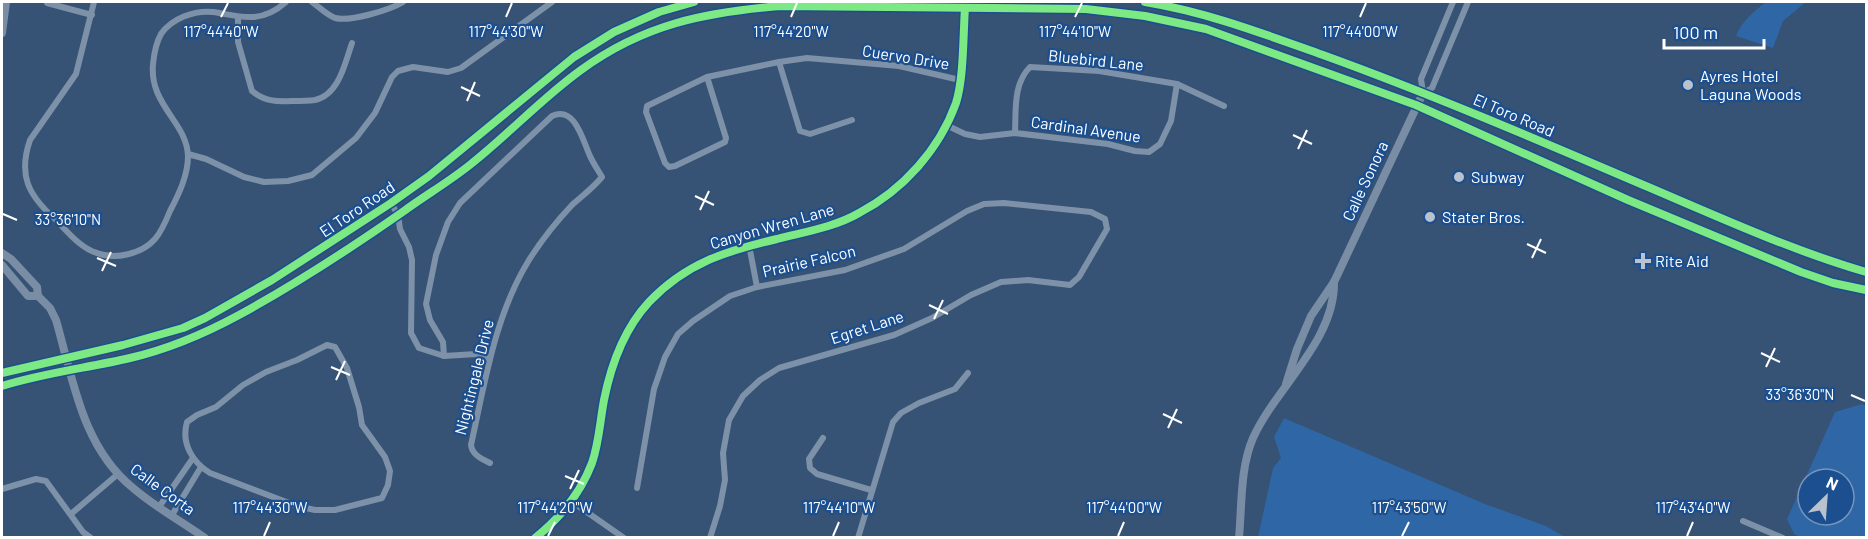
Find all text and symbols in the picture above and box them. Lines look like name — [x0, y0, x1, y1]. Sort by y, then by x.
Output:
scale bar — [1664, 12, 1764, 50]
text: 100 m — [1673, 21, 1718, 43]
text: 117°44'40"W — [183, 22, 259, 40]
text: 117°44'30"W — [469, 22, 543, 40]
text: 117°44'20"W — [753, 22, 829, 40]
text: 117°44'10"W — [1039, 22, 1111, 40]
text: 117°44'00"W — [1322, 22, 1398, 40]
street label: Cuervo Drive — [861, 40, 951, 73]
street label: Bluebird Lane — [1048, 45, 1145, 74]
place label: Ayres Hotel Laguna Woods — [1700, 66, 1802, 103]
marker: Ayres Hotel Laguna Woods — [1681, 78, 1695, 92]
street label: El Toro Road — [1471, 89, 1558, 140]
street label: Cardinal Avenue — [1030, 111, 1142, 146]
street label: Calle Sonora — [1338, 138, 1391, 224]
place label: Subway — [1471, 167, 1525, 186]
marker: Subway — [1452, 170, 1466, 184]
street label: El Toro Road — [316, 177, 398, 241]
street label: Canyon Wren Lane — [708, 199, 836, 252]
place label: Stater Bros. — [1442, 207, 1525, 226]
text: 33°36'10"N — [35, 210, 101, 228]
marker: Stater Bros. — [1423, 210, 1437, 224]
street label: Prairie Falcon — [760, 241, 857, 280]
place label: Rite Aid — [1655, 251, 1709, 270]
marker: Rite Aid — [1636, 254, 1650, 268]
street label: Egret Lane — [828, 306, 906, 347]
street label: Nightingale Drive — [450, 317, 497, 437]
text: 33°36'30"N — [1766, 385, 1834, 403]
street label: Calle Corta — [127, 459, 199, 518]
north arrow — [1796, 467, 1856, 527]
text: N — [1824, 472, 1841, 494]
text: 117°44'30"W — [233, 498, 307, 516]
text: 117°44'20"W — [517, 498, 593, 516]
text: 117°44'10"W — [803, 498, 875, 516]
text: 117°44'00"W — [1086, 498, 1162, 516]
text: 117°43'50"W — [1372, 498, 1446, 516]
text: 117°43'40"W — [1655, 498, 1731, 516]

